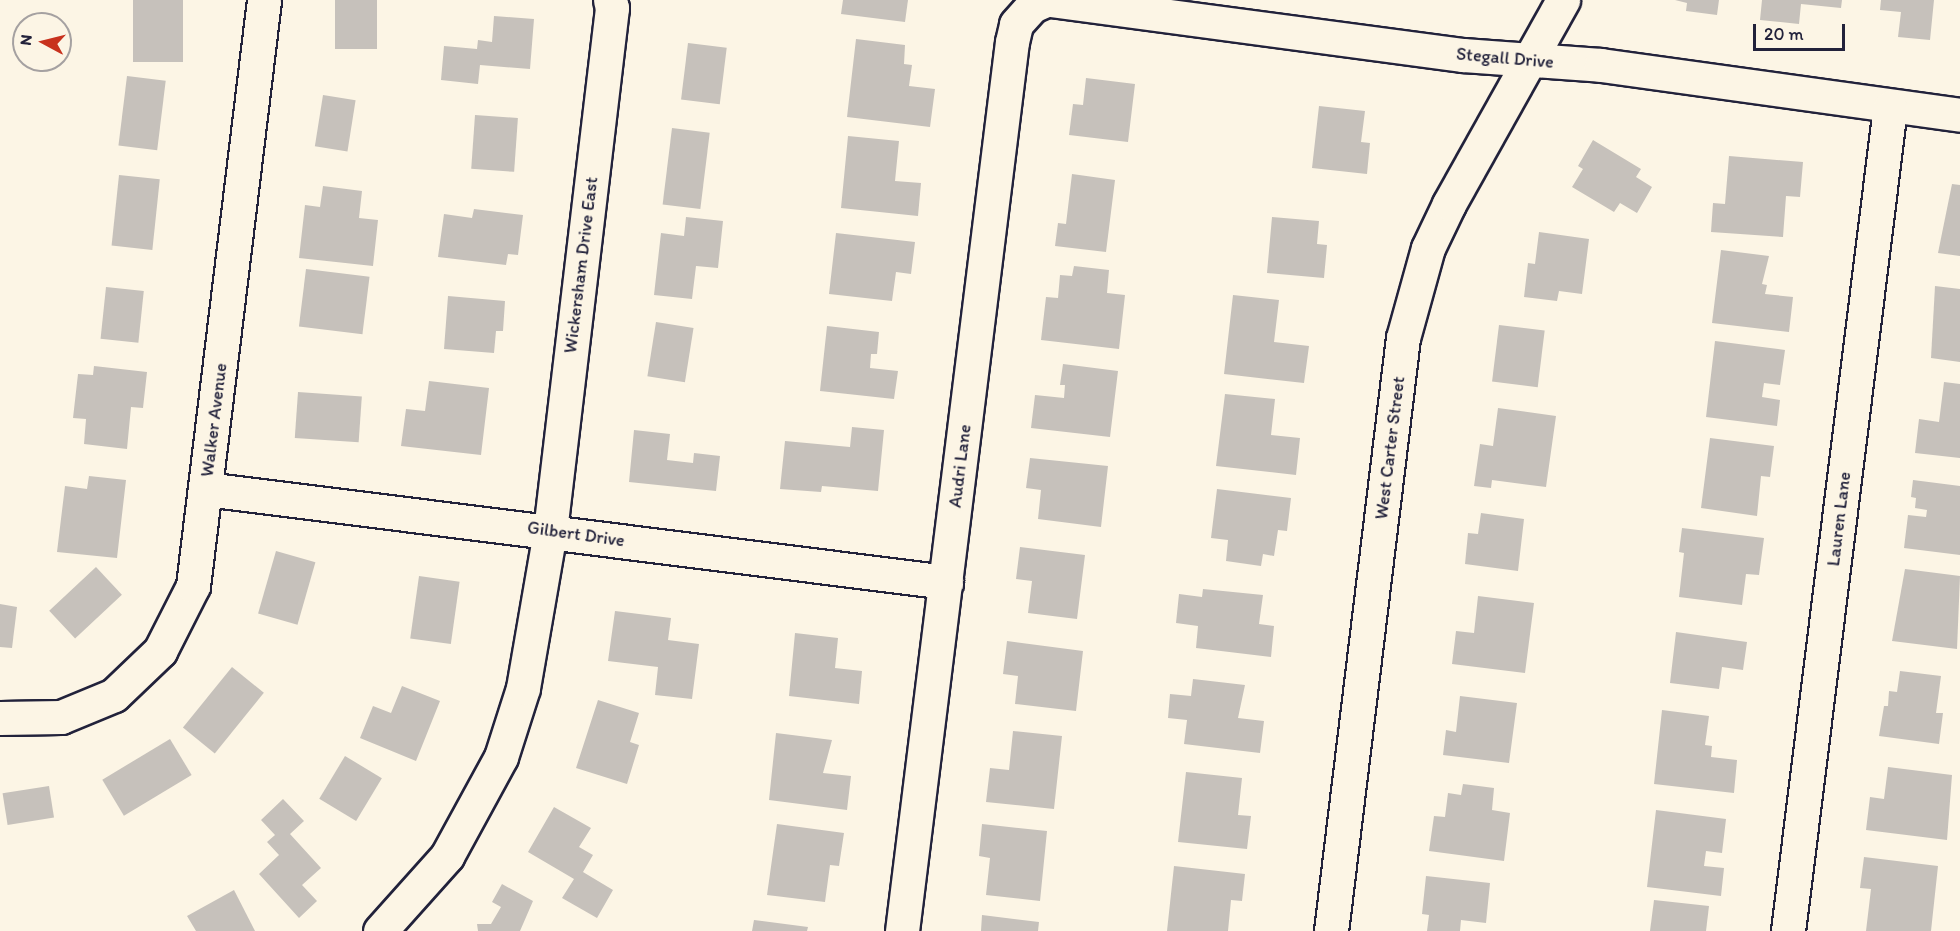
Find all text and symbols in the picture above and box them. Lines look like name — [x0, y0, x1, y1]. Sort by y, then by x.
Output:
north arrow — [12, 12, 72, 72]
scale bar — [1756, 12, 1848, 50]
text: 20 m — [1764, 23, 1804, 45]
text: N — [16, 33, 36, 47]
street label: Stegall Drive — [1455, 43, 1555, 73]
street label: Wickersham Drive East — [559, 175, 603, 355]
street label: Walker Avenue — [196, 362, 232, 478]
street label: West Carter Street — [1370, 375, 1410, 521]
street label: Audri Lane — [944, 423, 976, 509]
street label: Lauren Lane — [1822, 471, 1856, 567]
street label: Gilbert Drive — [526, 516, 626, 552]

